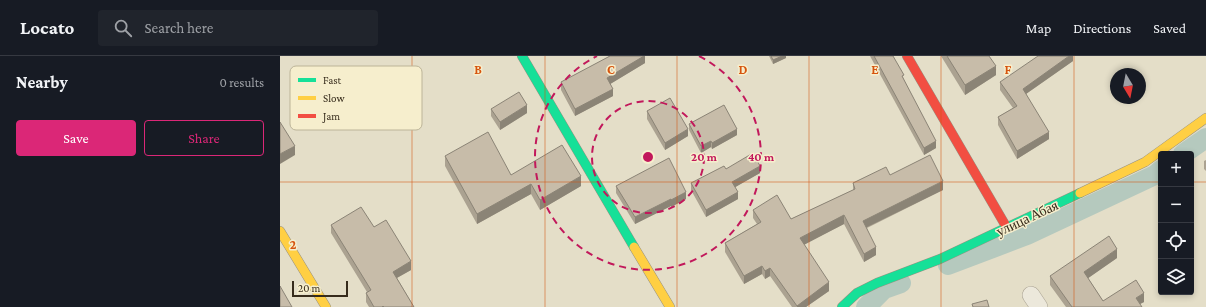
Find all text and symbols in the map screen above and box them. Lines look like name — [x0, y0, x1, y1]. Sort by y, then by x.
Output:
search box — [98, 10, 378, 46]
text: Locato — [20, 17, 74, 38]
icon: search — [112, 17, 134, 39]
text: Search here — [144, 20, 213, 36]
text: Map — [1026, 20, 1051, 36]
text: Directions — [1073, 20, 1131, 36]
text: Saved — [1153, 20, 1186, 36]
text: B — [474, 62, 482, 77]
text: C — [607, 62, 615, 77]
text: D — [739, 62, 748, 77]
text: E — [871, 62, 879, 77]
text: F — [1005, 62, 1012, 77]
legend — [290, 66, 422, 130]
north arrow — [1110, 68, 1146, 104]
text: Nearby — [16, 73, 68, 92]
text: Fast — [323, 74, 342, 86]
text: 0 results — [219, 75, 264, 90]
text: Slow — [323, 92, 345, 104]
text: Jam — [322, 110, 340, 123]
button: Save — [16, 120, 136, 156]
button: Share — [144, 120, 264, 156]
centre of rings — [641, 150, 655, 164]
text: 20 m — [691, 150, 718, 164]
text: 40 m — [748, 150, 775, 164]
map controls — [1158, 151, 1194, 295]
button: + — [1158, 151, 1194, 187]
button: − — [1158, 187, 1194, 223]
street label: улица Абая — [994, 196, 1061, 239]
button: locate — [1158, 223, 1194, 259]
text: 2 — [290, 237, 297, 252]
button: layers — [1158, 259, 1194, 295]
scale bar — [292, 279, 348, 298]
text: 20 m — [298, 282, 320, 294]

